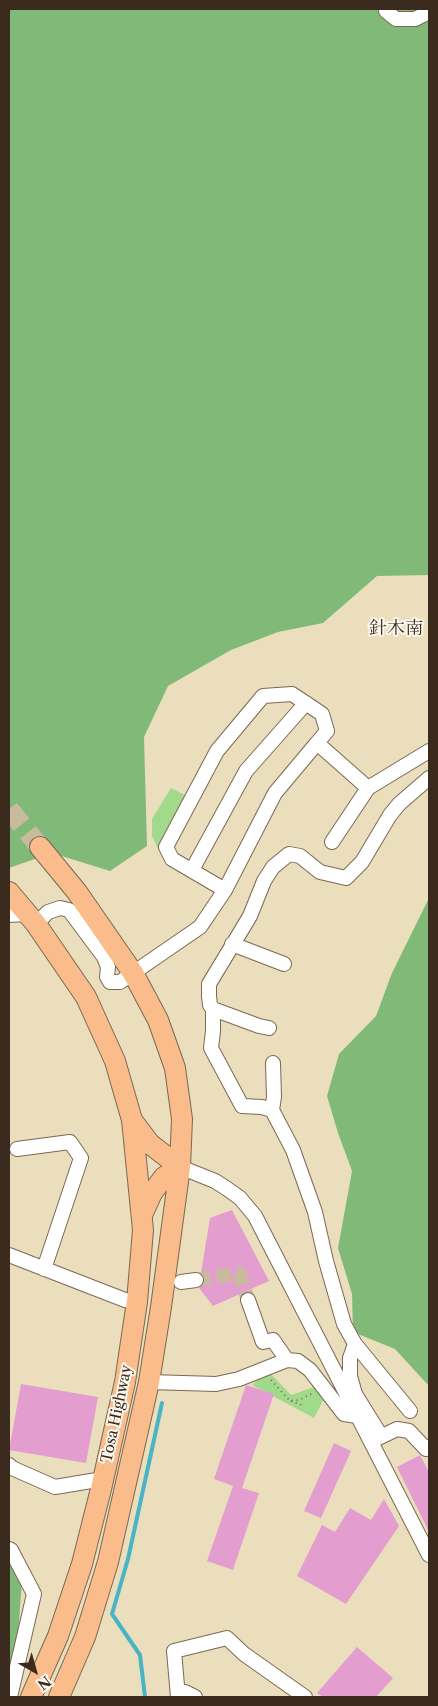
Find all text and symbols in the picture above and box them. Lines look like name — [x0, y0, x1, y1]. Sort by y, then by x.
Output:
district label: 針木南 — [369, 618, 423, 640]
street label: Tosa Highway — [98, 1363, 136, 1465]
north arrow — [10, 1646, 60, 1696]
text: N — [34, 1672, 55, 1694]

